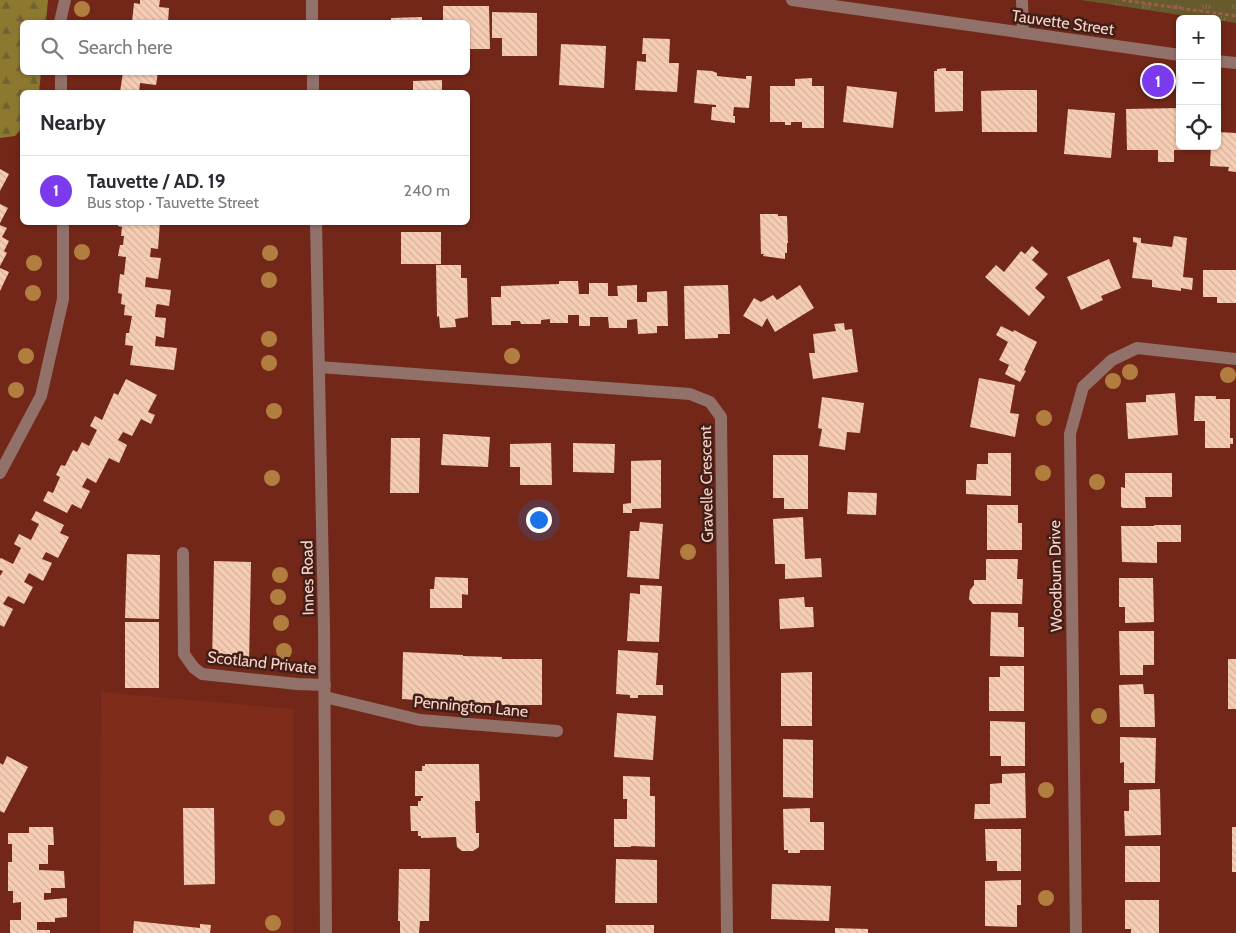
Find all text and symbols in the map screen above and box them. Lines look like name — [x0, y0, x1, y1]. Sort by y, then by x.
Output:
street label: Tauvette Street — [1011, 6, 1116, 39]
map controls — [1176, 15, 1221, 150]
button: + — [1176, 15, 1221, 60]
search box — [20, 20, 470, 75]
icon: search — [38, 34, 66, 62]
text: Search here — [78, 36, 172, 59]
button: − — [1176, 60, 1221, 105]
pin: 1 — [1142, 62, 1174, 100]
button: locate — [1176, 105, 1221, 150]
text: Nearby — [40, 110, 106, 135]
text: Tauvette / AD. 19 — [87, 170, 225, 193]
text: 1 — [53, 181, 59, 200]
text: 240 m — [404, 181, 450, 200]
text: Bus stop · Tauvette Street — [87, 193, 259, 212]
street label: Gravelle Crescent — [696, 425, 717, 543]
your location — [526, 507, 552, 533]
street label: Woodburn Drive — [1045, 520, 1066, 632]
street label: Innes Road — [297, 540, 318, 616]
street label: Scotland Private — [206, 647, 318, 678]
street label: Pennington Lane — [413, 692, 529, 721]

